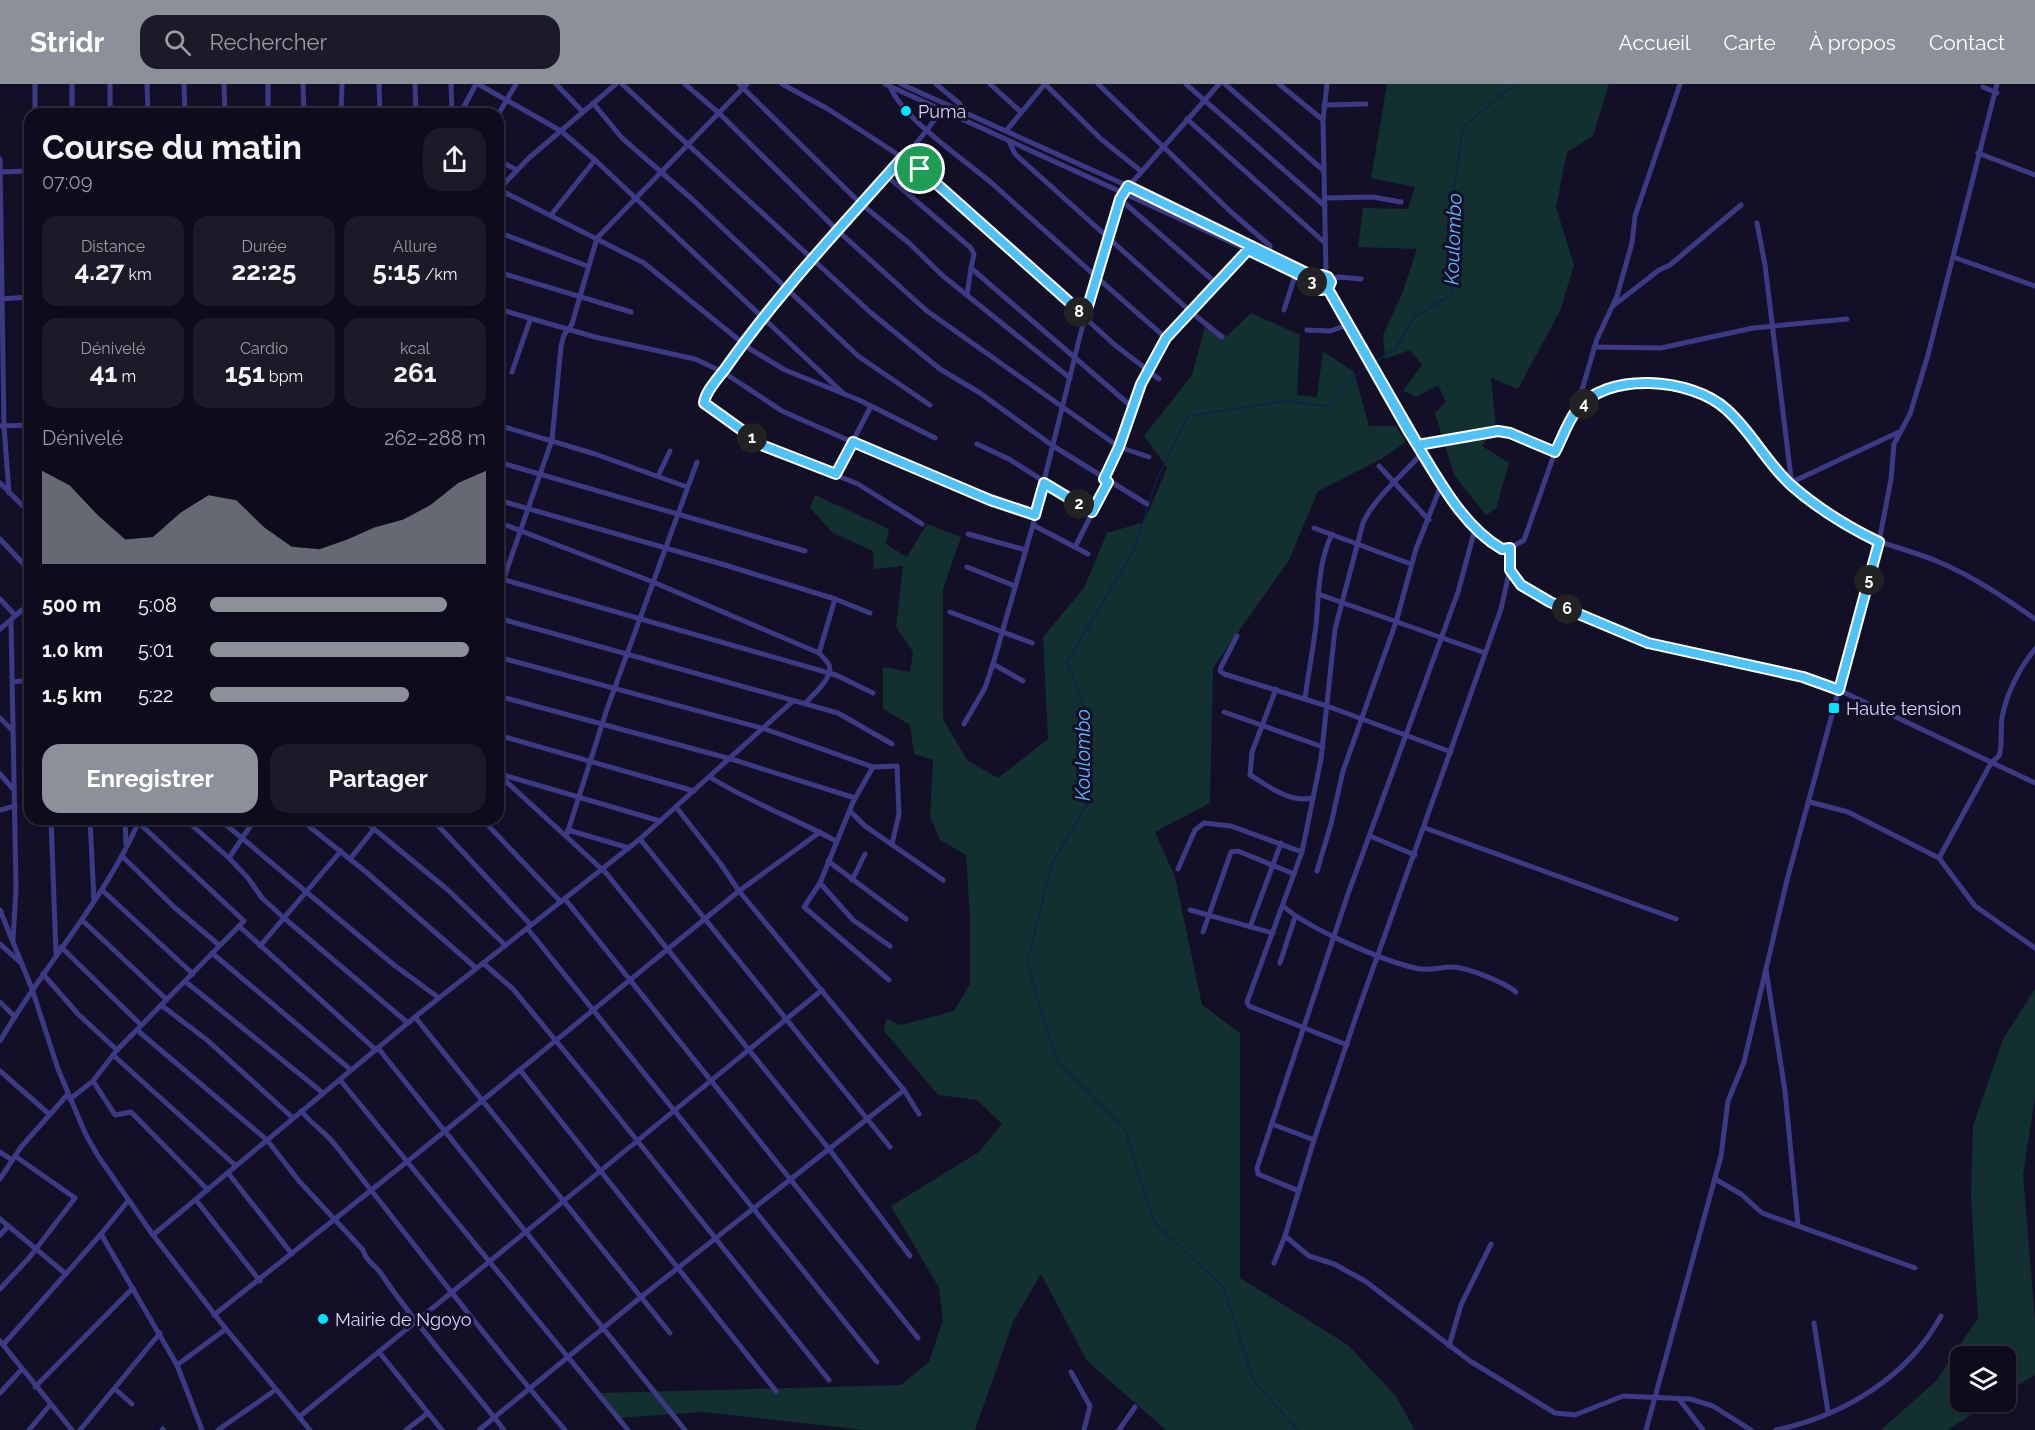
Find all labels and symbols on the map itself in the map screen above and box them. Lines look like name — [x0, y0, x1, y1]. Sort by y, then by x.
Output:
place label: Puma — [918, 101, 966, 122]
marker: Puma — [899, 104, 913, 118]
pin — [894, 143, 945, 194]
water label: Koulombo — [1439, 193, 1467, 285]
pin: 3 — [1297, 267, 1327, 297]
pin: 8 — [1064, 297, 1094, 327]
pin: 4 — [1569, 389, 1599, 419]
pin: 1 — [737, 423, 767, 453]
pin: 2 — [1064, 489, 1094, 519]
pin: 5 — [1854, 565, 1884, 595]
pin: 6 — [1552, 594, 1582, 624]
place label: Haute tension — [1846, 698, 1961, 719]
marker: Haute tension — [1827, 701, 1841, 715]
water label: Koulombo — [1071, 709, 1095, 801]
place label: Mairie de Ngoyo — [335, 1309, 472, 1330]
marker: Mairie de Ngoyo — [316, 1312, 330, 1326]

